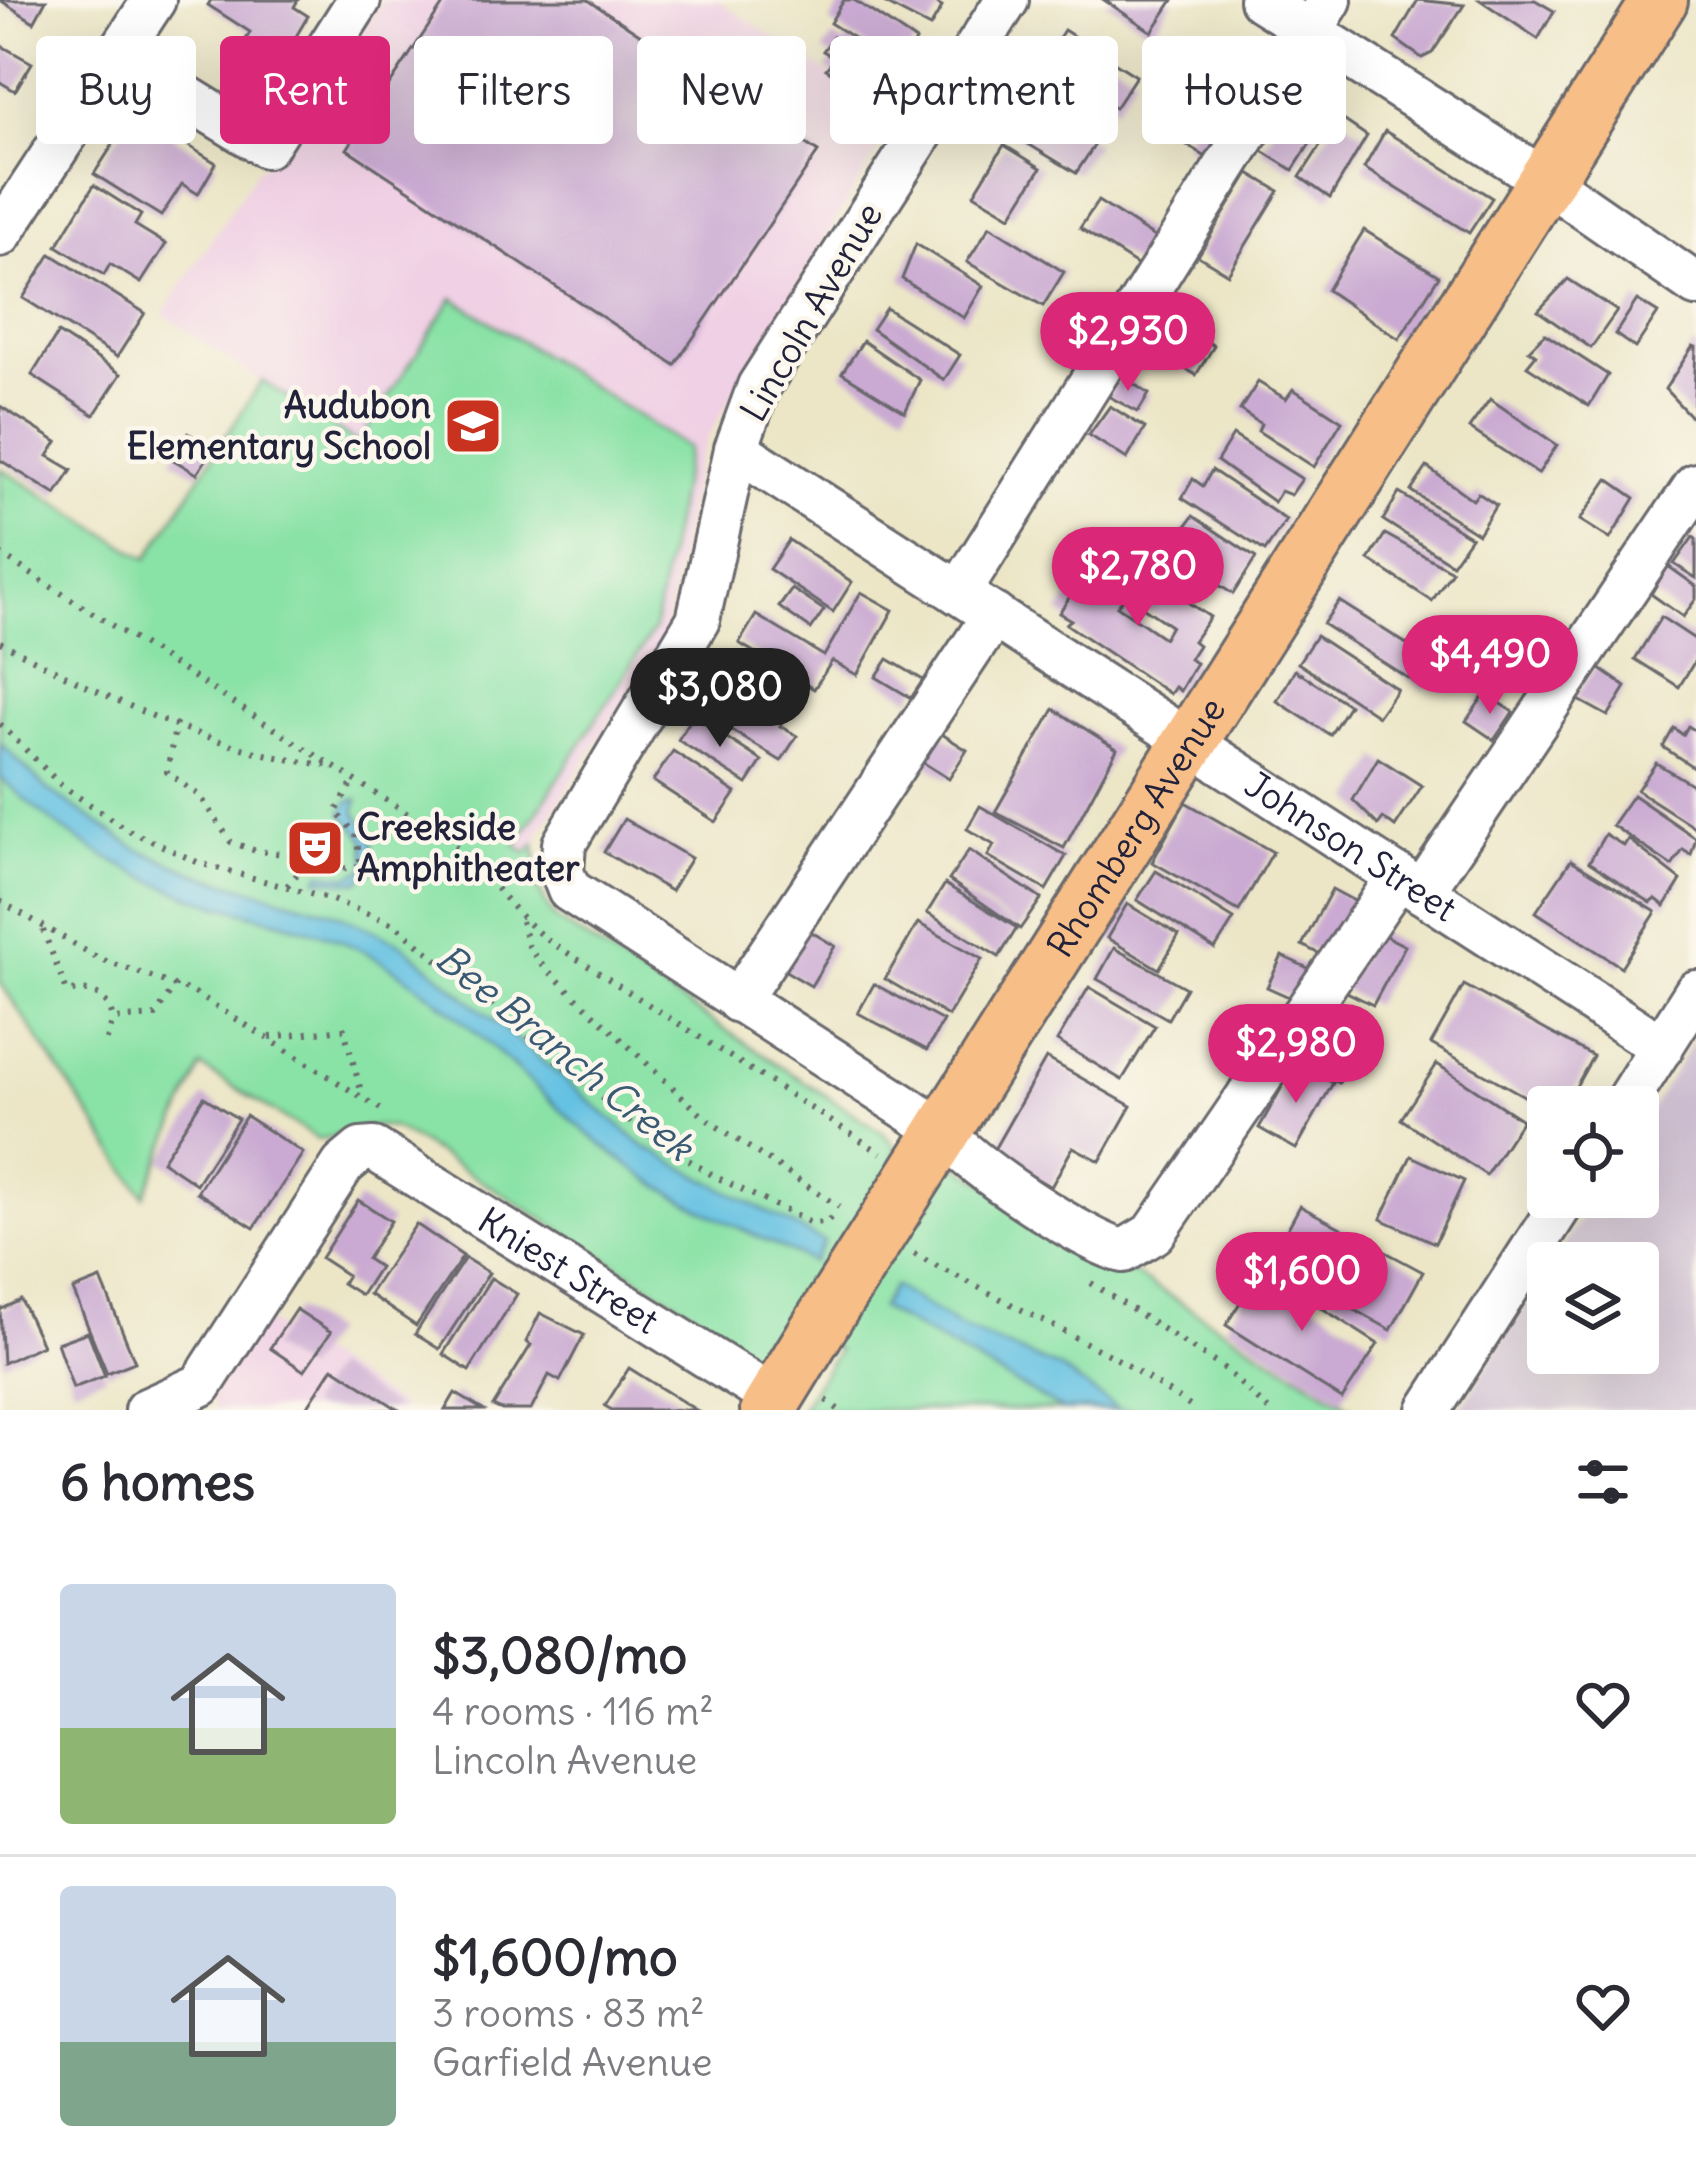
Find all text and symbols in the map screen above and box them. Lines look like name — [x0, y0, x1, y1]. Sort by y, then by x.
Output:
chip: Buy — [36, 36, 196, 144]
chip: Rent — [220, 36, 390, 144]
chip: Filters — [414, 36, 613, 144]
chip: New — [637, 36, 806, 144]
chip: Apartment — [830, 36, 1118, 144]
chip: House — [1142, 36, 1346, 144]
street label: Lincoln Avenue — [731, 195, 892, 430]
pin: $2,930 — [1030, 292, 1226, 394]
text: $2,930 — [1067, 306, 1189, 355]
place label: Audubon Elementary School — [127, 383, 431, 469]
school or university icon: Audubon Elementary School — [442, 395, 504, 457]
pin: $2,780 — [1040, 527, 1236, 629]
text: $2,780 — [1079, 541, 1197, 590]
pin: $4,490 — [1392, 615, 1588, 717]
text: $4,490 — [1429, 629, 1551, 678]
pin: $3,080 — [622, 648, 818, 750]
text: $3,080 — [657, 662, 783, 711]
street label: Rhomberg Avenue — [1037, 689, 1235, 966]
street label: Johnson Street — [1237, 762, 1465, 931]
place label: Creekside Amphitheater — [357, 805, 580, 891]
theatre icon: Creekside Amphitheater — [284, 817, 346, 879]
water label: Bee Branch Creek — [426, 934, 705, 1173]
pin: $2,980 — [1198, 1004, 1394, 1106]
text: $2,980 — [1235, 1018, 1357, 1067]
map controls — [1527, 1086, 1659, 1374]
button: locate — [1527, 1086, 1659, 1218]
street label: Kniest Street — [470, 1198, 667, 1344]
pin: $1,600 — [1204, 1232, 1400, 1334]
button: layers — [1527, 1242, 1659, 1374]
text: $1,600 — [1243, 1246, 1361, 1295]
icon: filters — [1570, 1449, 1636, 1515]
text: 6 homes — [60, 1450, 255, 1514]
text: $3,080/mo — [432, 1623, 687, 1687]
icon: home — [156, 1632, 300, 1776]
icon: heart — [1570, 1671, 1636, 1737]
text: 4 rooms · 116 m² — [432, 1687, 714, 1736]
text: Lincoln Avenue — [432, 1736, 697, 1785]
text: $1,600/mo — [432, 1925, 678, 1989]
icon: home — [156, 1934, 300, 2078]
icon: heart — [1570, 1973, 1636, 2039]
text: 3 rooms · 83 m² — [432, 1989, 705, 2038]
text: Garfield Avenue — [432, 2038, 713, 2087]

